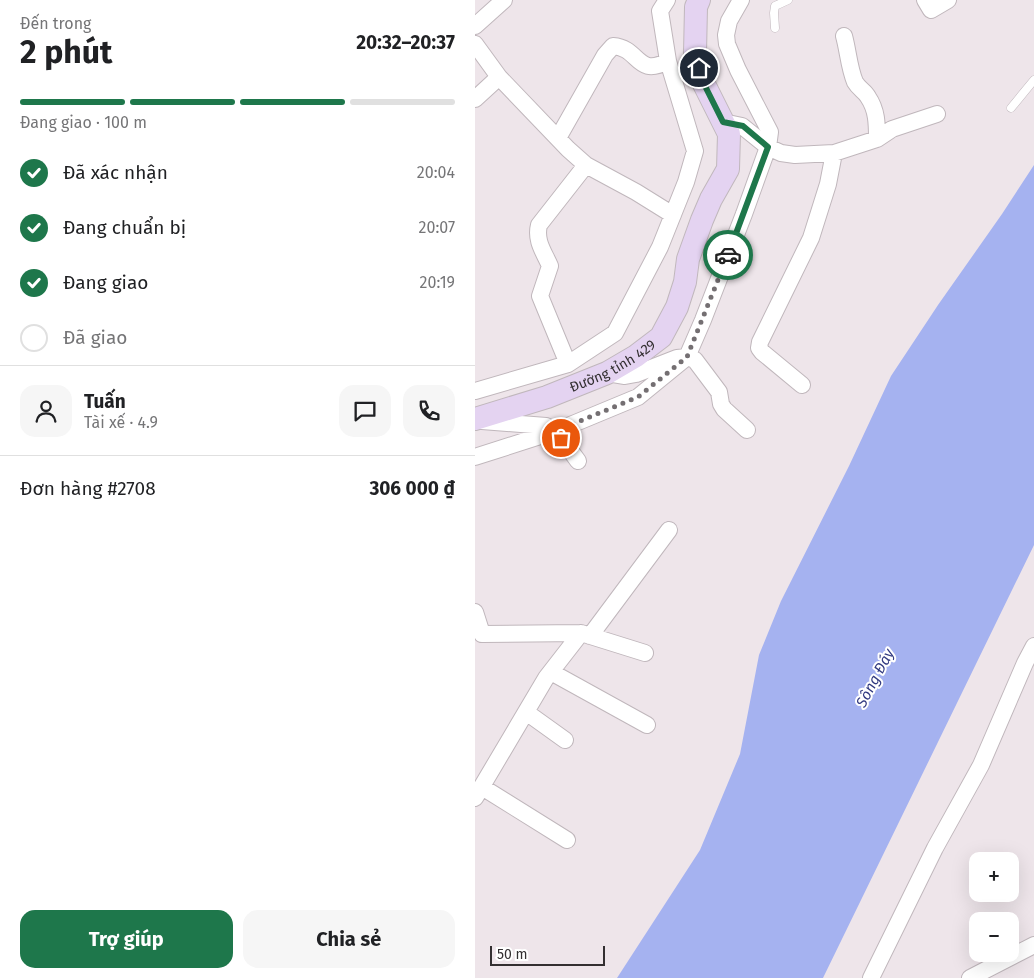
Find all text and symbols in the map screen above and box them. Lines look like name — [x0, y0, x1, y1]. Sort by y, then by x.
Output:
text: Đến trong — [20, 14, 91, 33]
text: 20:32–20:37 — [356, 31, 455, 54]
text: 2 phút — [20, 33, 112, 71]
pin — [678, 47, 720, 89]
icon: home — [685, 54, 713, 82]
text: Đang giao · 100 m — [20, 113, 147, 132]
icon: check — [20, 159, 48, 187]
text: Đã xác nhận — [63, 161, 168, 184]
text: 20:04 — [417, 163, 455, 182]
icon: check — [20, 214, 48, 242]
text: Đang chuẩn bị — [63, 216, 186, 239]
text: 20:07 — [419, 218, 455, 237]
courier — [703, 230, 753, 280]
icon: car — [714, 241, 742, 269]
icon: check — [20, 269, 48, 297]
text: Đang giao — [63, 271, 148, 294]
text: 20:19 — [420, 273, 455, 292]
text: Đã giao — [63, 326, 127, 349]
street label: Đường tỉnh 429 — [567, 336, 659, 396]
button: person — [20, 385, 72, 437]
button: chat — [339, 385, 391, 437]
button: phone — [403, 385, 455, 437]
text: Tuấn — [84, 390, 126, 413]
text: Tài xế · 4.9 — [84, 413, 158, 432]
pin — [540, 417, 582, 459]
icon: bag — [547, 424, 575, 452]
text: Đơn hàng #2708 — [20, 477, 156, 500]
text: 306 000 ₫ — [369, 477, 455, 500]
water label: Sông Đáy — [852, 645, 898, 711]
map controls — [969, 852, 1019, 962]
button: + — [969, 852, 1019, 902]
button: Trợ giúp — [20, 910, 233, 968]
button: Chia sẻ — [243, 910, 455, 968]
button: − — [969, 912, 1019, 962]
scale bar — [490, 943, 605, 966]
text: 50 m — [497, 946, 528, 963]

